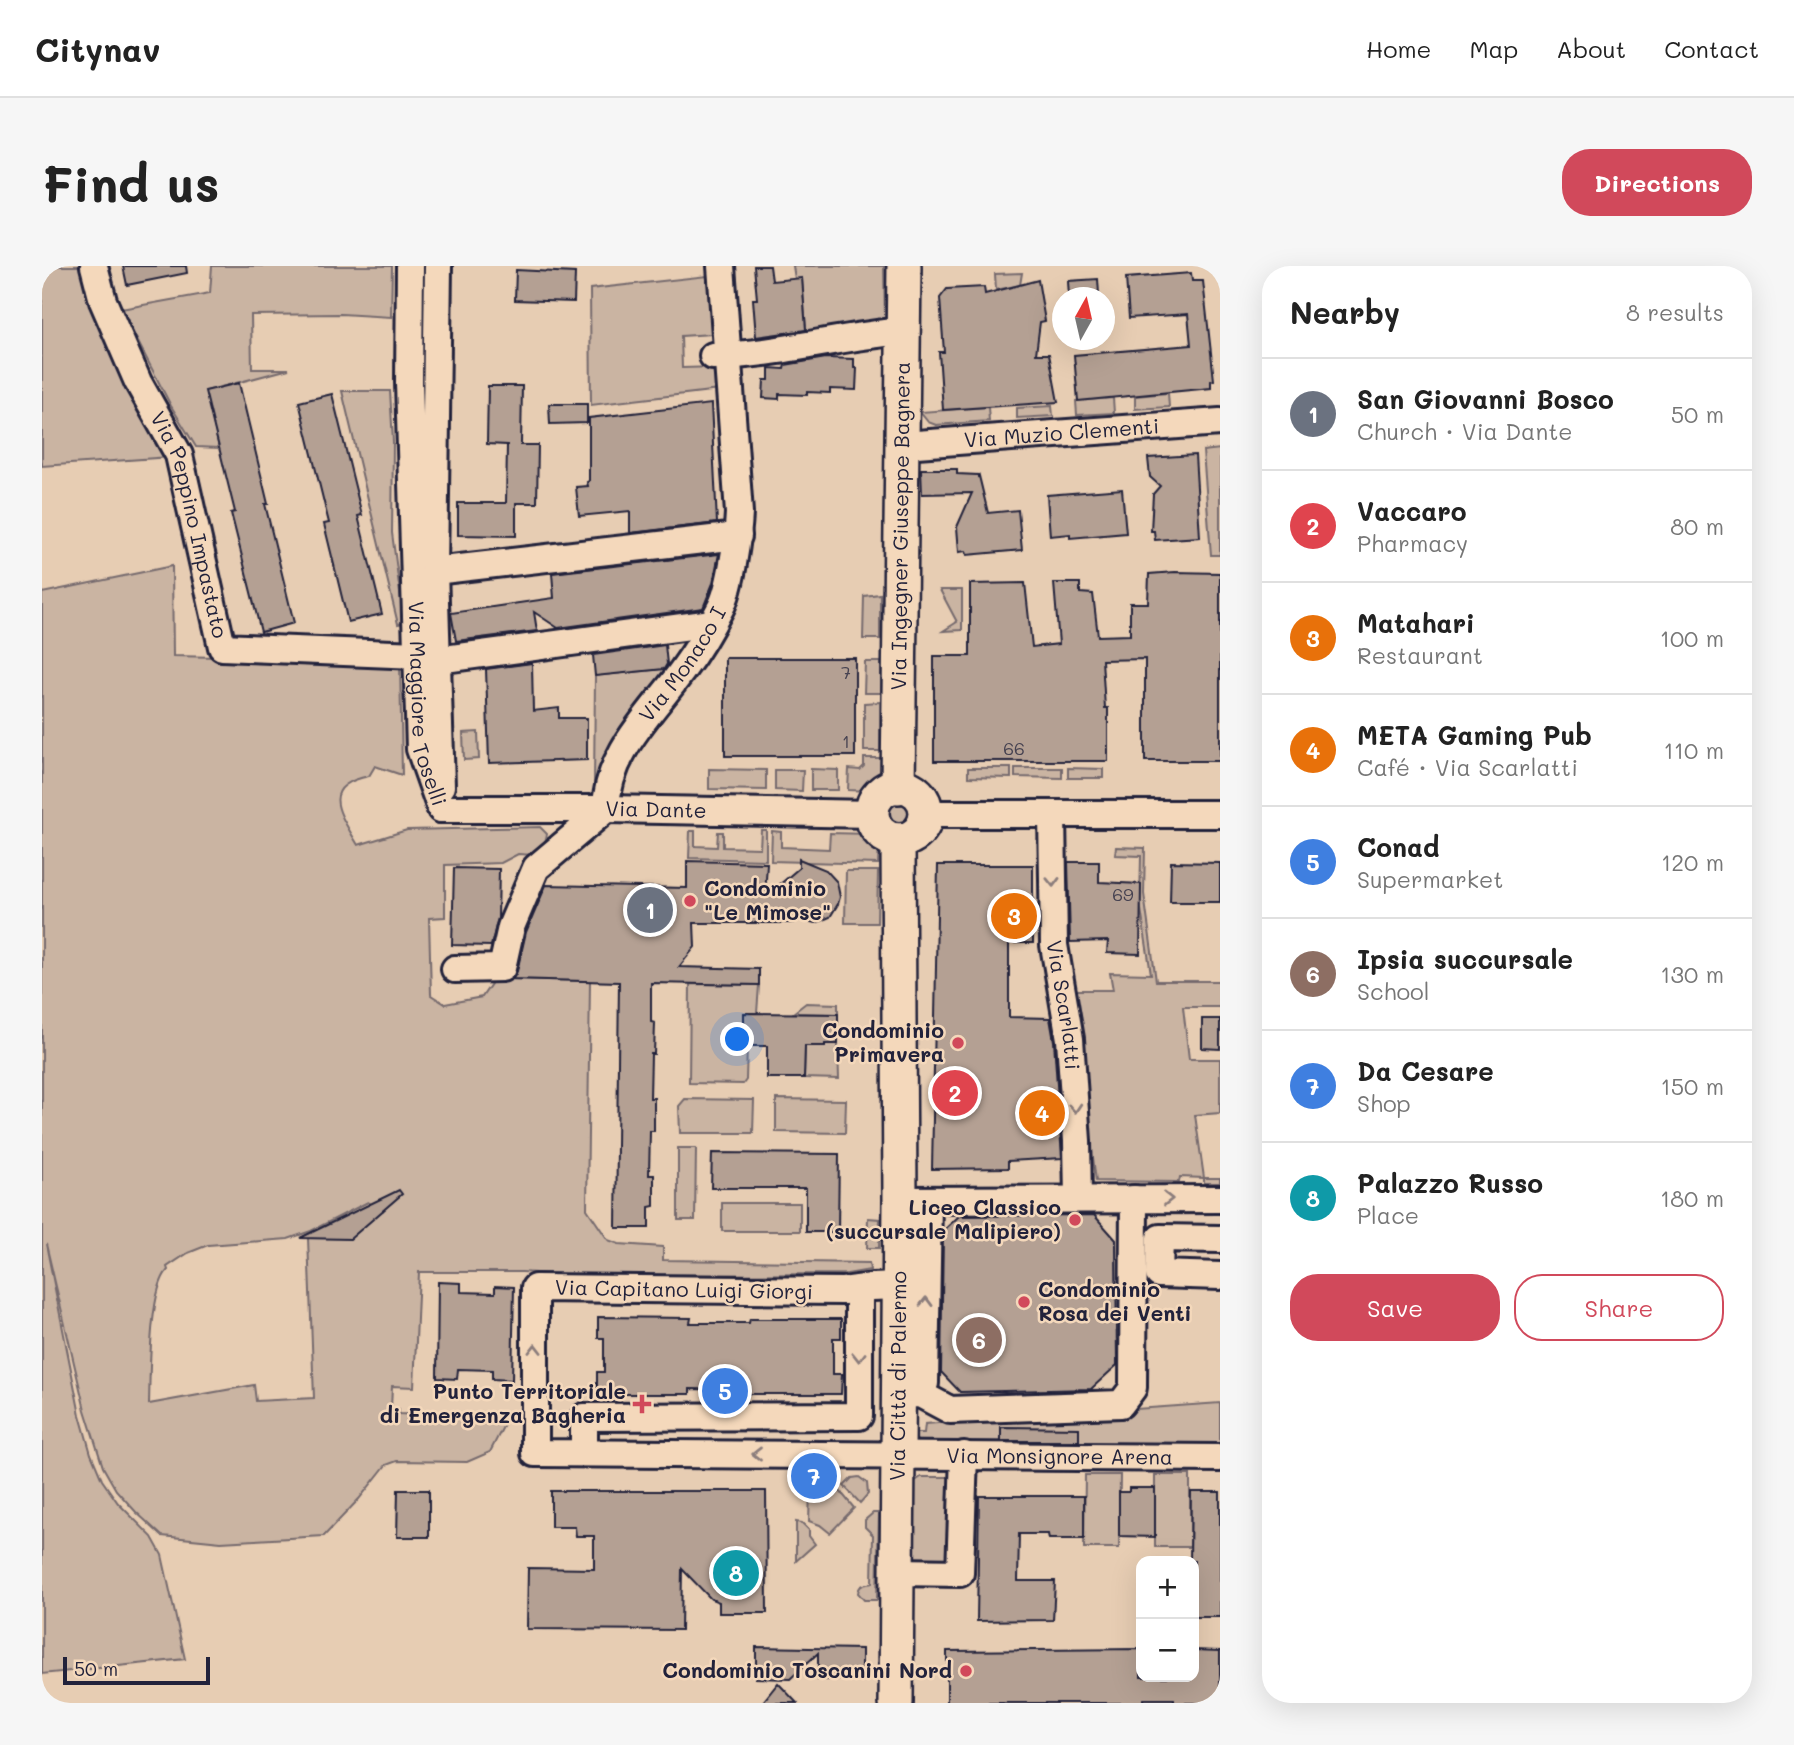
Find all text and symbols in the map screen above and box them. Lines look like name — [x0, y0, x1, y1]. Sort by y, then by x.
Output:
text: Citynav — [35, 27, 160, 70]
text: Home — [1366, 33, 1431, 64]
text: Map — [1469, 33, 1518, 64]
text: About — [1556, 33, 1626, 64]
text: Contact — [1664, 33, 1759, 64]
button: Directions — [1562, 149, 1752, 216]
text: Find us — [42, 151, 220, 214]
north arrow — [1052, 287, 1115, 350]
text: Nearby — [1290, 292, 1400, 332]
text: 8 results — [1626, 297, 1724, 327]
street label: Via Ingegner Giuseppe Bagnera — [884, 361, 915, 691]
text: San Giovanni Bosco — [1357, 382, 1614, 416]
text: 1 — [1308, 399, 1318, 429]
text: 50 m — [1671, 399, 1724, 429]
street label: Via Peppino Impastato — [145, 406, 235, 641]
street label: Via Muzio Clementi — [963, 411, 1160, 453]
text: Church · Via Dante — [1357, 416, 1573, 446]
text: Vaccaro — [1357, 494, 1467, 528]
text: 2 — [1307, 511, 1319, 541]
text: 80 m — [1670, 511, 1724, 541]
text: Pharmacy — [1357, 528, 1468, 558]
street label: Via Maggiore Toselli — [404, 601, 454, 809]
street label: Via Monaco I — [632, 602, 731, 727]
text: Matahari — [1357, 606, 1475, 640]
text: 3 — [1306, 623, 1320, 653]
text: 100 m — [1660, 623, 1724, 653]
text: Restaurant — [1357, 640, 1483, 670]
house number: 7 — [841, 660, 851, 684]
text: META Gaming Pub — [1357, 718, 1592, 752]
house number: 1 — [842, 729, 850, 753]
text: 4 — [1306, 735, 1320, 765]
text: 110 m — [1664, 735, 1724, 765]
house number: 66 — [1003, 736, 1025, 760]
text: Café · Via Scarlatti — [1357, 752, 1578, 782]
street label: Via Dante — [605, 794, 707, 823]
text: Conad — [1357, 830, 1439, 864]
text: 5 — [1306, 847, 1320, 877]
text: 120 m — [1661, 847, 1724, 877]
text: Supermarket — [1357, 864, 1503, 894]
place label: Condominio "Le Mimose" — [704, 874, 831, 925]
one-way arrow — [1045, 877, 1061, 888]
house number: 69 — [1112, 882, 1134, 906]
pin: 1 — [627, 884, 673, 936]
pin: 3 — [991, 890, 1037, 942]
marker: Condominio "Le Mimose" — [682, 893, 698, 909]
street label: Via Scarlatti — [1041, 938, 1087, 1071]
text: Ipsia succursale — [1357, 942, 1573, 976]
text: 6 — [1306, 959, 1320, 989]
text: 130 m — [1660, 959, 1724, 989]
text: School — [1357, 976, 1430, 1006]
place label: Condominio Primavera — [822, 1016, 944, 1067]
your location — [720, 1022, 754, 1056]
marker: Condominio Primavera — [950, 1035, 966, 1051]
text: Da Cesare — [1357, 1054, 1494, 1088]
pin: 2 — [932, 1067, 978, 1119]
text: 7 — [1307, 1071, 1319, 1101]
text: 150 m — [1660, 1071, 1724, 1101]
pin: 4 — [1019, 1087, 1065, 1139]
text: Shop — [1357, 1088, 1411, 1118]
one-way arrow — [1067, 1103, 1082, 1114]
text: Palazzo Russo — [1357, 1166, 1543, 1200]
text: 8 — [1306, 1183, 1320, 1213]
text: 180 m — [1660, 1183, 1724, 1213]
one-way arrow — [1163, 1191, 1173, 1207]
place label: Liceo Classico (succursale Malipiero) — [826, 1193, 1061, 1244]
text: Place — [1357, 1200, 1419, 1230]
marker: Liceo Classico (succursale Malipiero) — [1067, 1212, 1083, 1228]
street label: Via Città di Palermo — [883, 1271, 911, 1481]
street label: Via Capitano Luigi Giorgi — [555, 1273, 813, 1304]
button: Save — [1290, 1274, 1500, 1341]
button: Share — [1514, 1274, 1724, 1341]
place label: Condominio Rosa dei Venti — [1038, 1275, 1192, 1326]
marker: Condominio Rosa dei Venti — [1016, 1294, 1032, 1310]
one-way arrow — [918, 1297, 934, 1307]
pin: 6 — [956, 1314, 1002, 1366]
one-way arrow — [527, 1343, 542, 1354]
one-way arrow — [851, 1353, 867, 1363]
pin: 5 — [702, 1365, 748, 1417]
place label: Punto Territoriale di Emergenza Bagheria — [380, 1377, 626, 1428]
marker: Punto Territoriale di Emergenza Bagheria — [632, 1394, 652, 1414]
street label: Via Monsignore Arena — [946, 1441, 1173, 1470]
one-way arrow — [751, 1446, 762, 1462]
pin: 7 — [791, 1450, 837, 1502]
pin: 8 — [713, 1547, 759, 1599]
map controls — [1136, 1556, 1199, 1682]
button: + — [1136, 1556, 1199, 1619]
button: − — [1136, 1619, 1199, 1682]
scale bar — [63, 1654, 210, 1686]
text: 50 m — [74, 1656, 118, 1681]
place label: Condominio Toscanini Nord — [662, 1656, 952, 1683]
marker: Condominio Toscanini Nord — [958, 1663, 974, 1679]

